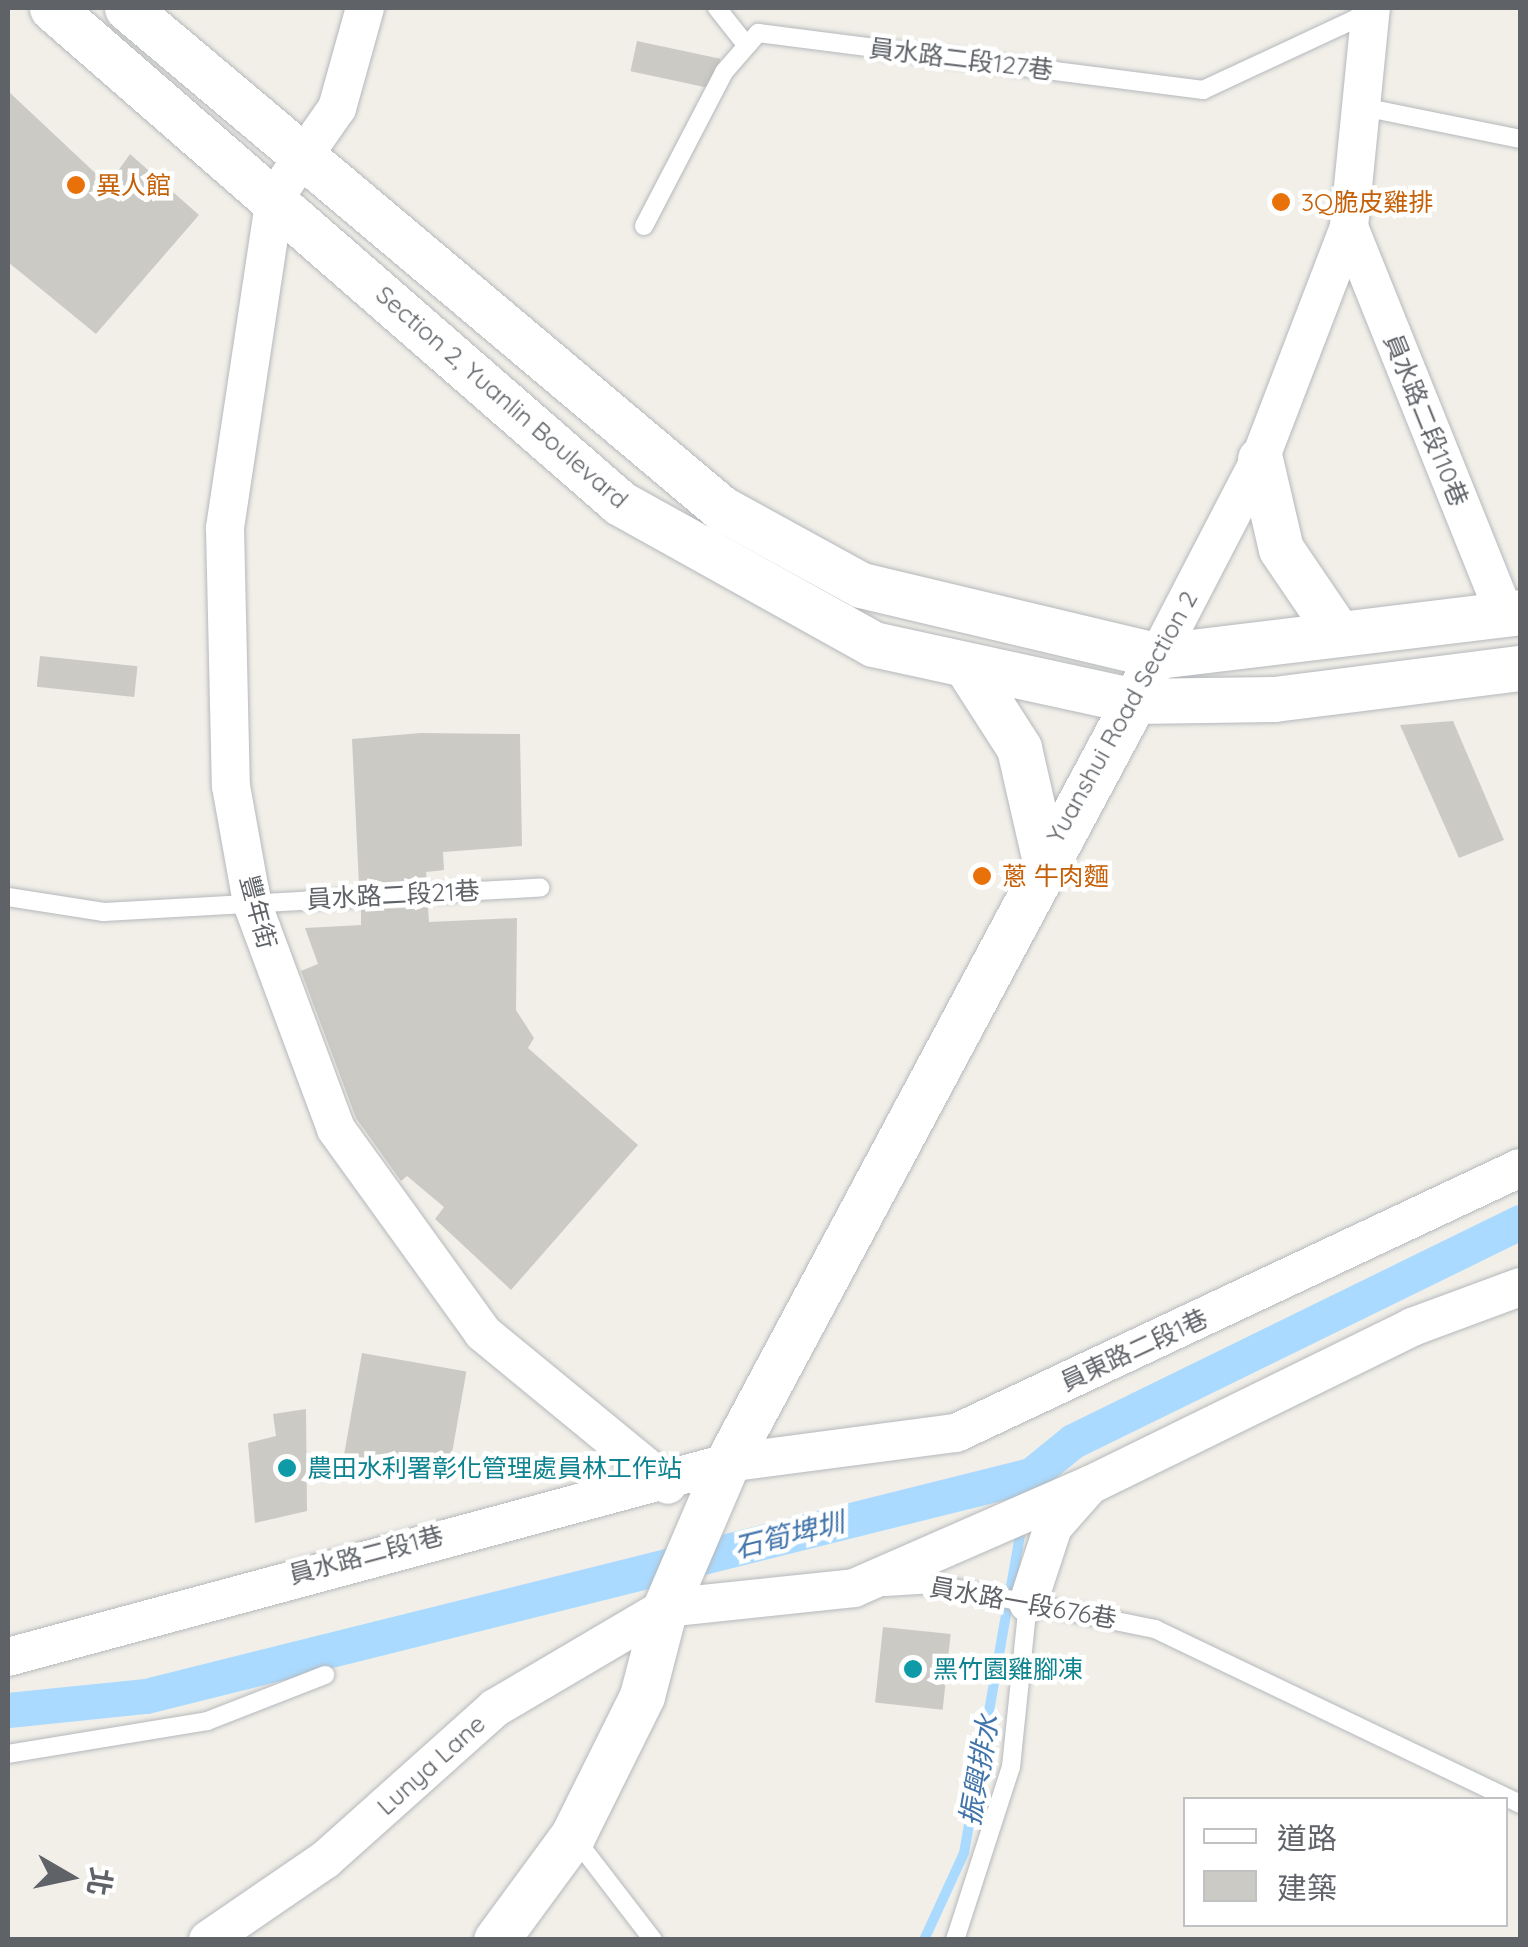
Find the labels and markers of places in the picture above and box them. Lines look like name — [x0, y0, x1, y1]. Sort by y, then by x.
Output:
place label: 異人館 — [96, 170, 171, 200]
marker: 異人館 — [65, 174, 87, 196]
place label: 3Q脆皮雞排 — [1301, 187, 1433, 217]
marker: 3Q脆皮雞排 — [1270, 191, 1292, 213]
place label: 蔥 牛肉麵 — [1002, 861, 1109, 891]
marker: 蔥 牛肉麵 — [971, 865, 993, 887]
place label: 農田水利署彰化管理處員林工作站 — [307, 1453, 682, 1483]
marker: 農田水利署彰化管理處員林工作站 — [276, 1457, 298, 1479]
place label: 黑竹園雞腳凍 — [933, 1654, 1083, 1684]
marker: 黑竹園雞腳凍 — [902, 1658, 924, 1680]

